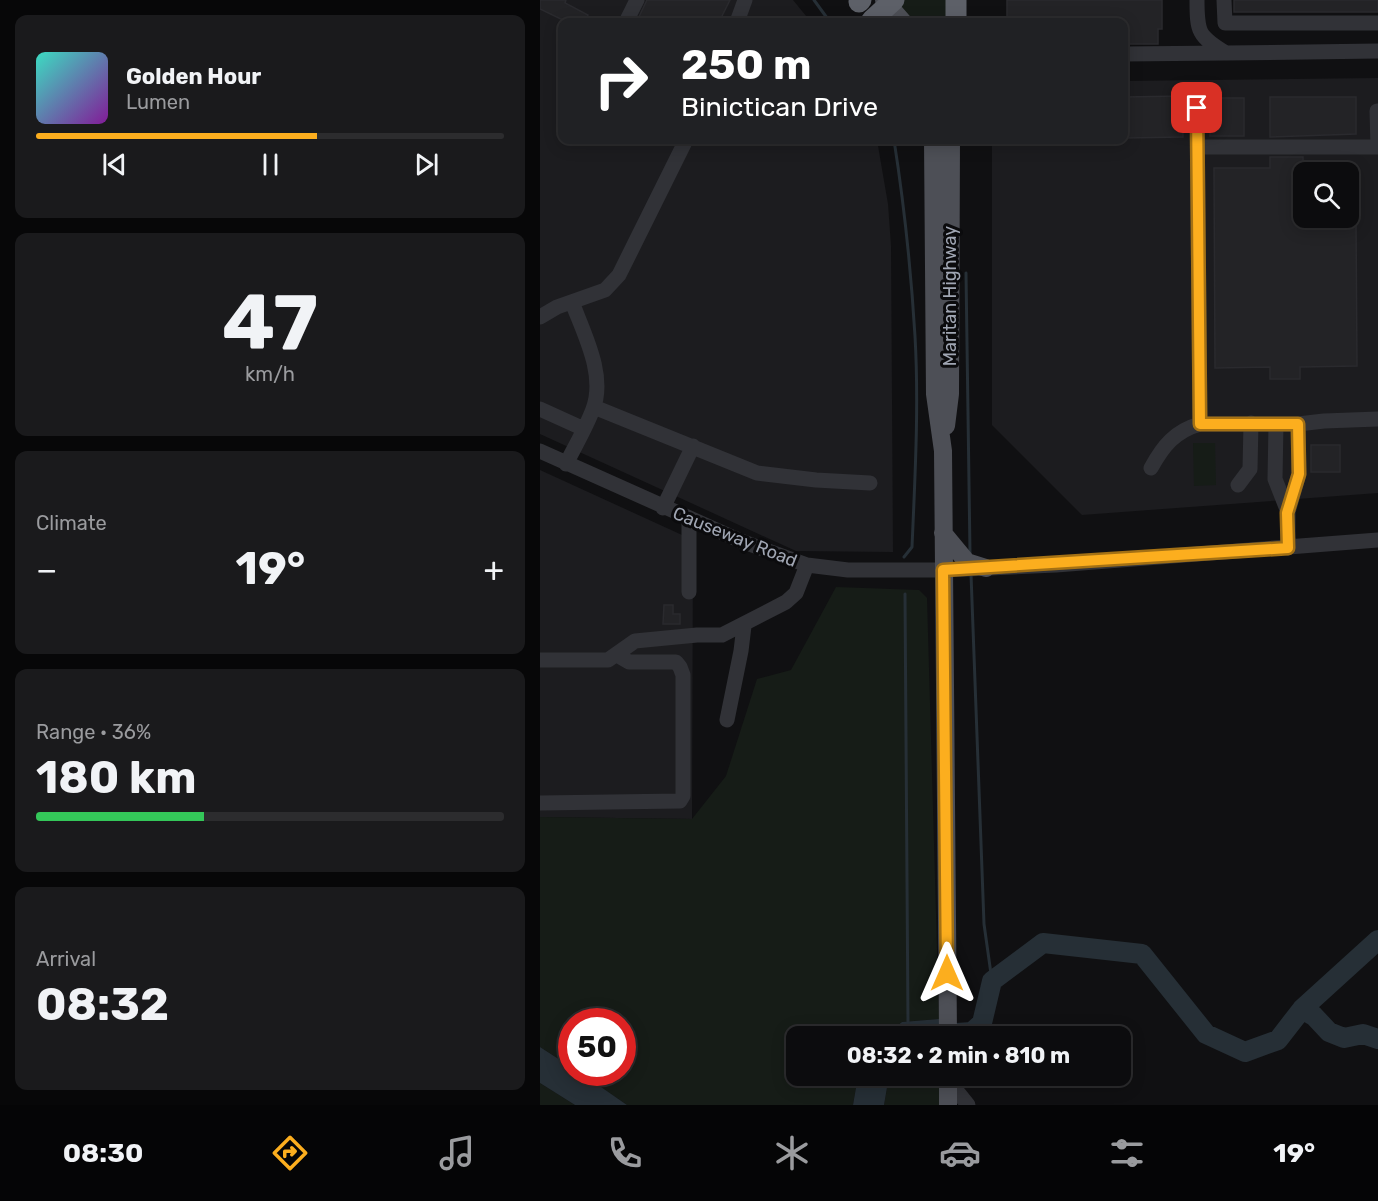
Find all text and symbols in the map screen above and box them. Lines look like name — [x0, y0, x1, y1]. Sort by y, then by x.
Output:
text: 250 m — [681, 40, 811, 90]
icon: right — [582, 42, 660, 120]
text: Golden Hour — [126, 63, 261, 90]
pin — [1171, 82, 1222, 133]
text: Lumen — [126, 90, 190, 114]
text: Binictican Drive — [681, 91, 878, 123]
icon: arrive — [1180, 91, 1213, 124]
icon: previous — [98, 148, 131, 181]
icon: pause — [254, 148, 287, 181]
icon: next — [410, 148, 443, 181]
map controls — [1293, 162, 1359, 228]
button: search — [1293, 162, 1359, 228]
street label: Maritan Highway — [939, 226, 961, 366]
text: 47 — [222, 276, 318, 369]
text: km/h — [245, 362, 295, 386]
street label: Causeway Road — [670, 502, 800, 572]
text: Climate — [36, 511, 107, 535]
text: 19° — [236, 542, 305, 595]
text: − — [36, 550, 57, 589]
text: + — [483, 550, 504, 589]
text: Range · 36% — [36, 720, 151, 744]
text: 180 km — [36, 751, 197, 804]
position arrow — [915, 941, 979, 1005]
text: Arrival — [36, 947, 96, 971]
text: 08:32 — [36, 978, 169, 1031]
speed limit sign: 50 — [558, 1008, 636, 1086]
text: 08:32 · 2 min · 810 m — [847, 1042, 1070, 1069]
icon: directions — [269, 1132, 311, 1174]
icon: music — [436, 1132, 478, 1174]
icon: phone — [604, 1132, 646, 1174]
icon: climate — [771, 1132, 813, 1174]
icon: car — [939, 1132, 981, 1174]
icon: filters — [1106, 1132, 1148, 1174]
text: 08:30 — [63, 1137, 143, 1169]
text: 19° — [1273, 1137, 1315, 1169]

